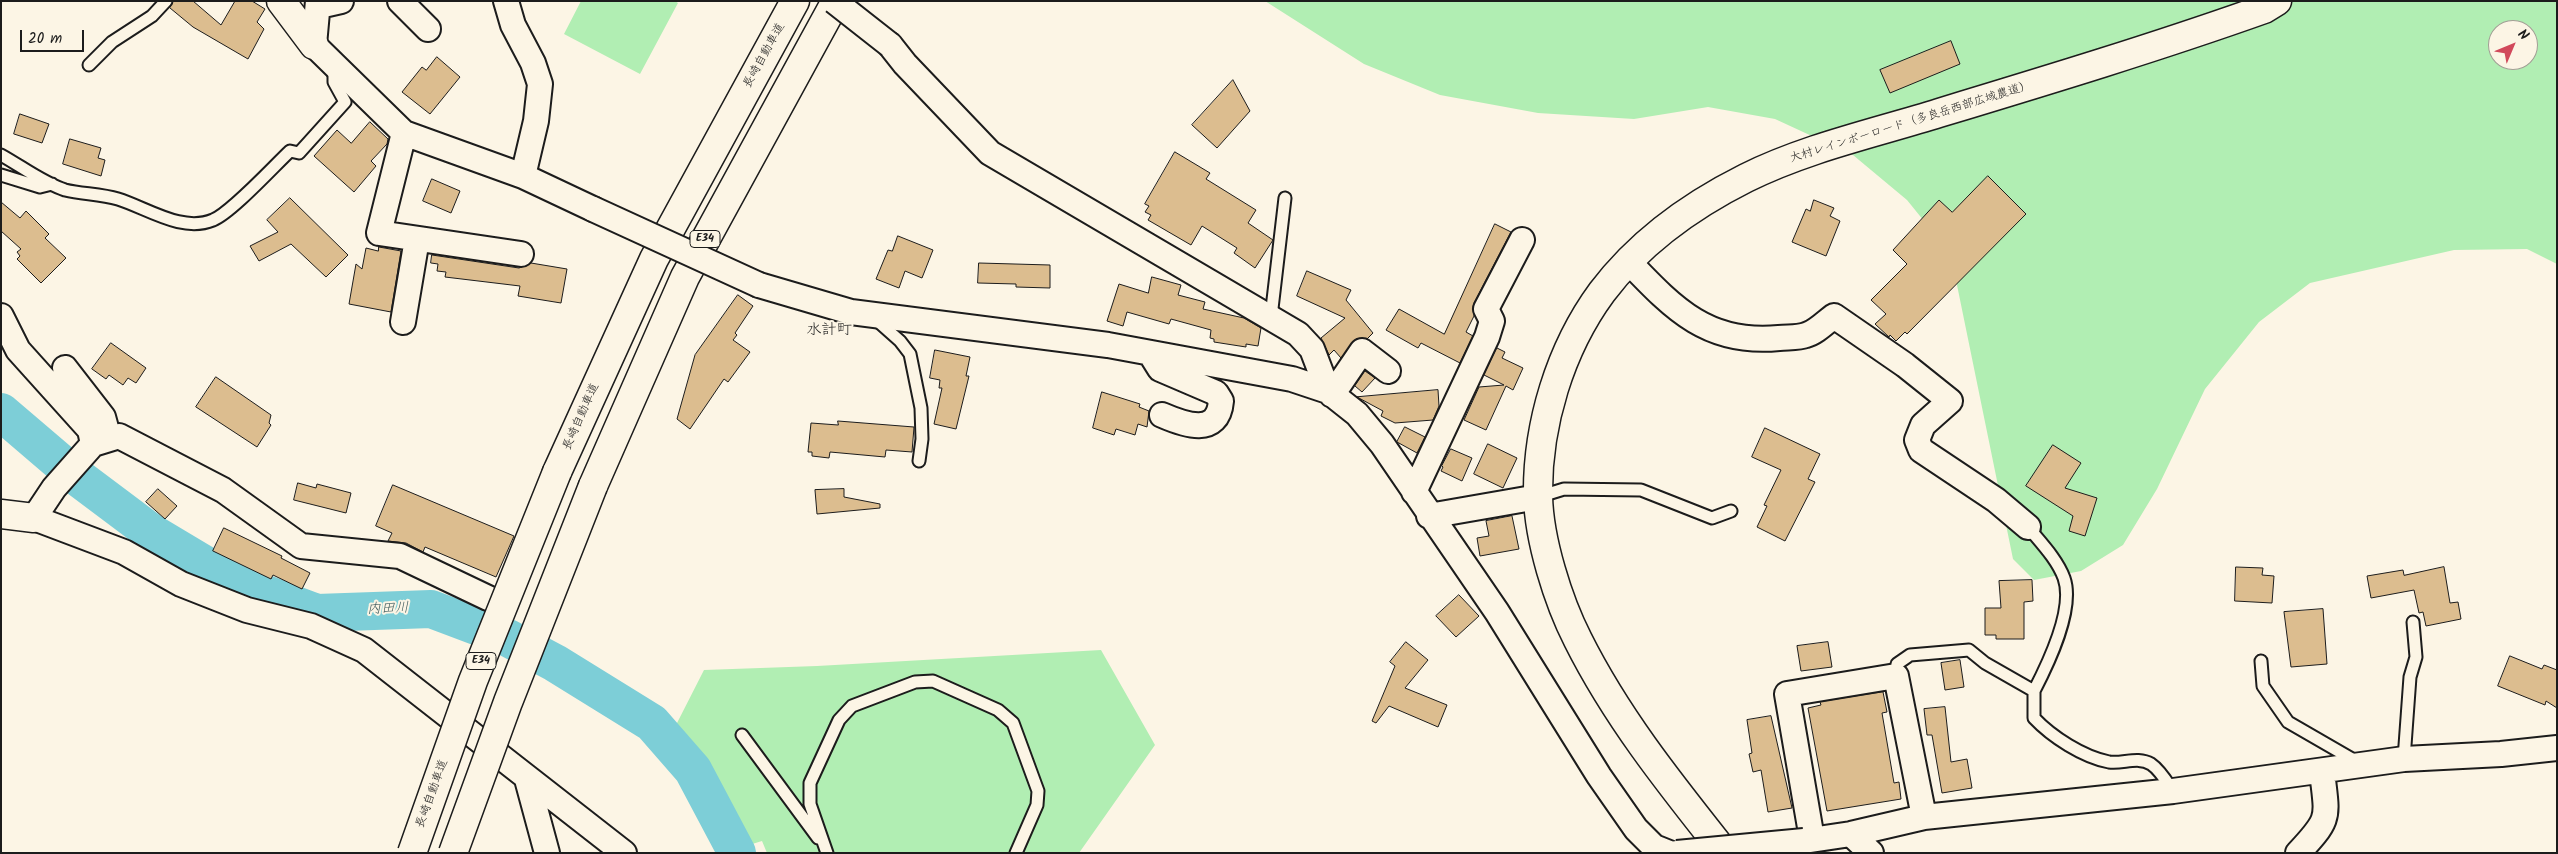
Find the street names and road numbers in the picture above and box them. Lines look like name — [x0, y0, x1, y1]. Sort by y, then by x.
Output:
street label: 長崎自動車道 — [741, 21, 789, 91]
street label: 大村レインボーロード（多良岳西部広域農道） — [1788, 79, 2034, 167]
road number: E34 — [690, 230, 720, 248]
street label: 長崎自動車道 — [561, 381, 603, 453]
road number: E34 — [466, 652, 496, 669]
street label: 長崎自動車道 — [414, 758, 452, 830]

